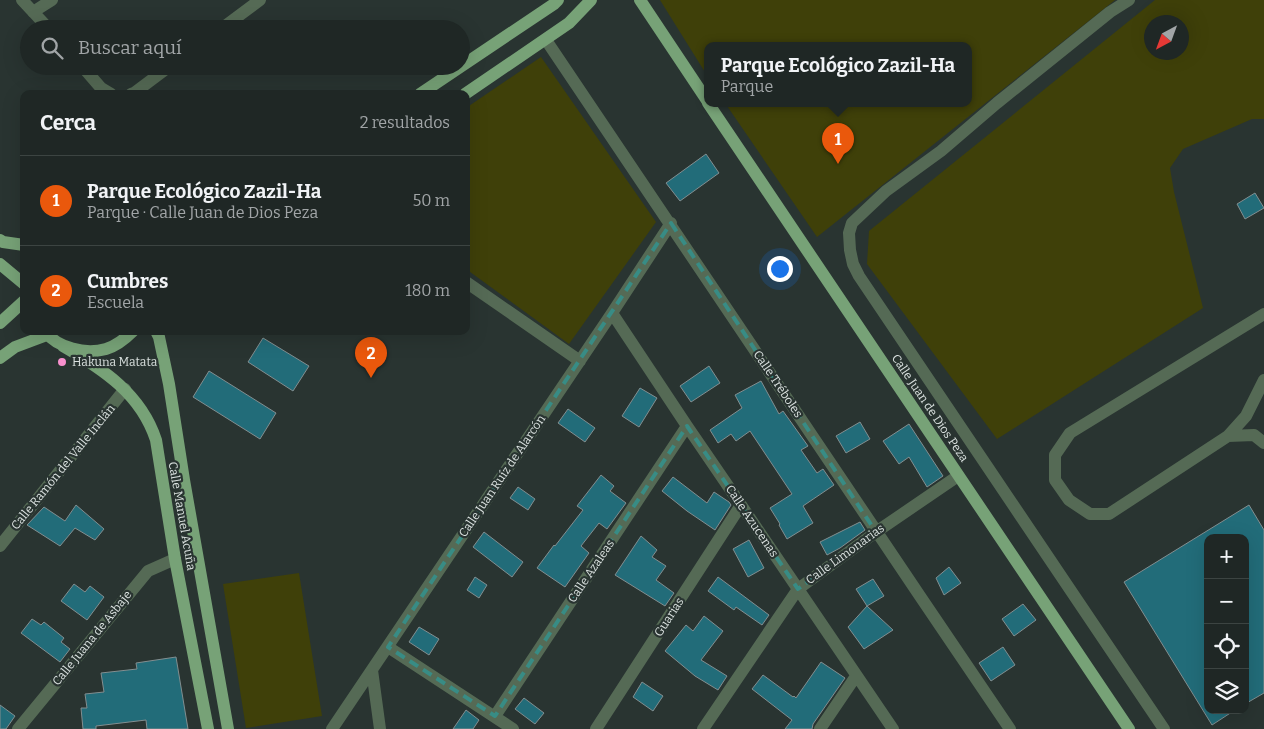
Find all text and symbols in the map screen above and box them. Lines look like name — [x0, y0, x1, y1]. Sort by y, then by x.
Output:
north arrow — [1144, 15, 1189, 60]
search box — [20, 20, 470, 75]
icon: search — [38, 34, 66, 62]
text: Buscar aquí — [78, 36, 182, 59]
popup — [704, 42, 972, 107]
text: Parque Ecológico Zazil-Ha — [721, 54, 955, 77]
text: Parque — [721, 77, 773, 96]
text: Cerca — [40, 110, 96, 136]
text: 2 resultados — [360, 113, 450, 132]
pin: 1 — [822, 123, 854, 164]
text: Parque Ecológico Zazil-Ha — [87, 180, 322, 203]
text: 1 — [53, 191, 59, 210]
text: 50 m — [413, 191, 450, 210]
text: Parque · Calle Juan de Dios Peza — [87, 203, 318, 222]
your location — [767, 256, 793, 282]
text: Cumbres — [87, 270, 168, 293]
text: 2 — [51, 281, 61, 300]
text: 180 m — [405, 281, 450, 300]
text: Escuela — [87, 293, 144, 312]
pin: 2 — [355, 337, 387, 378]
street label: Calle Tréboles — [750, 348, 806, 420]
street label: Calle Juan de Dios Peza — [889, 352, 971, 465]
place label: Hakuna Matata — [72, 355, 158, 369]
marker: Hakuna Matata — [56, 356, 68, 368]
street label: Calle Ramón del Valle Inclán — [8, 401, 118, 532]
street label: Calle Juan Ruíz de Alarcón — [456, 412, 548, 540]
street label: Calle Manuel Acuña — [166, 460, 199, 572]
street label: Calle Azucenas — [723, 482, 781, 560]
street label: Calle Limonarias — [803, 521, 887, 587]
map controls — [1204, 534, 1249, 714]
button: + — [1204, 534, 1249, 579]
street label: Calle Azaleas — [565, 537, 617, 605]
button: − — [1204, 579, 1249, 624]
street label: Calle Juana de Asbaje — [50, 588, 134, 688]
street label: Guarias — [651, 595, 687, 639]
button: locate — [1204, 624, 1249, 669]
button: layers — [1204, 669, 1249, 714]

